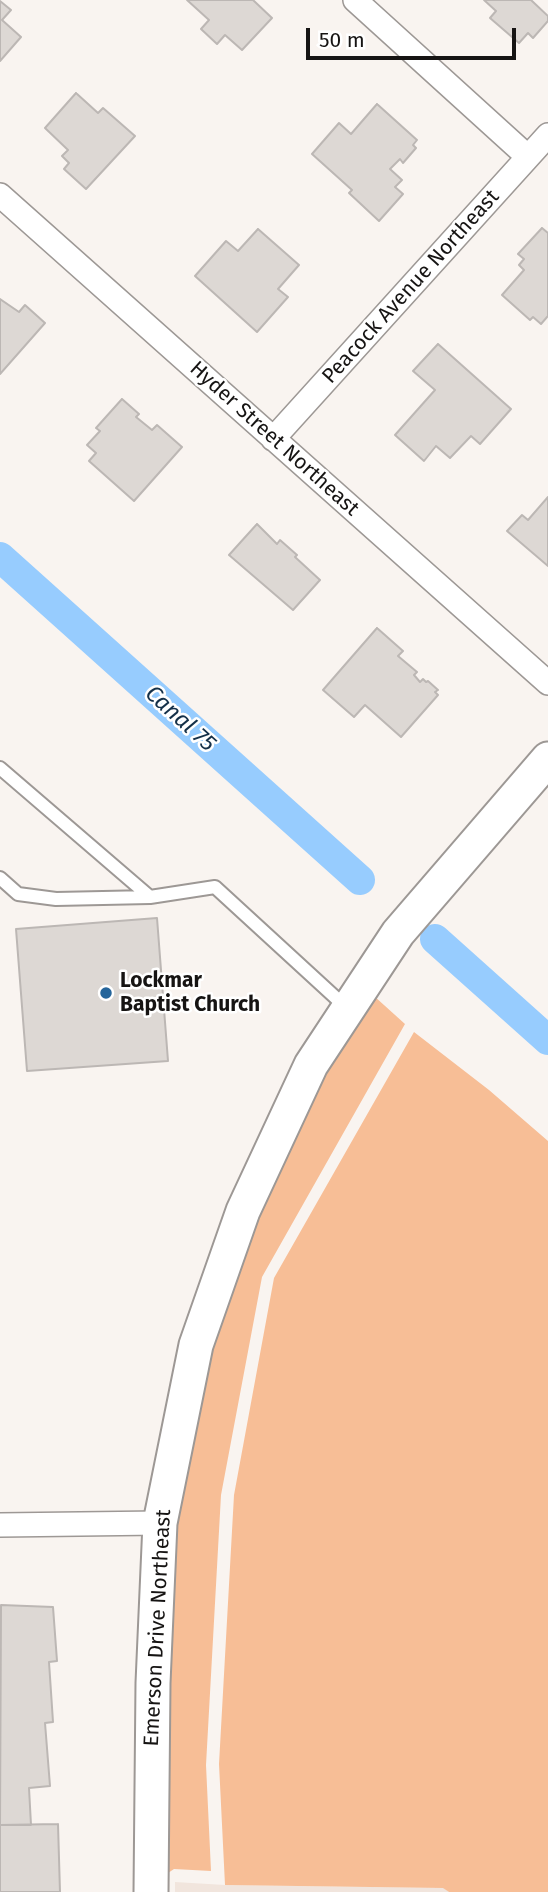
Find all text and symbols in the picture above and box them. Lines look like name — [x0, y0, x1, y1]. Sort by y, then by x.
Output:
scale bar — [310, 14, 520, 58]
text: 50 m — [319, 27, 365, 53]
street label: Peacock Avenue Northeast — [317, 185, 505, 389]
street label: Hyder Street Northeast — [184, 356, 364, 522]
water label: Canal 75 — [139, 680, 221, 758]
place label: Lockmar Baptist Church — [120, 968, 260, 1018]
marker: Lockmar Baptist Church — [98, 985, 114, 1001]
street label: Emerson Drive Northeast — [139, 1509, 177, 1747]

